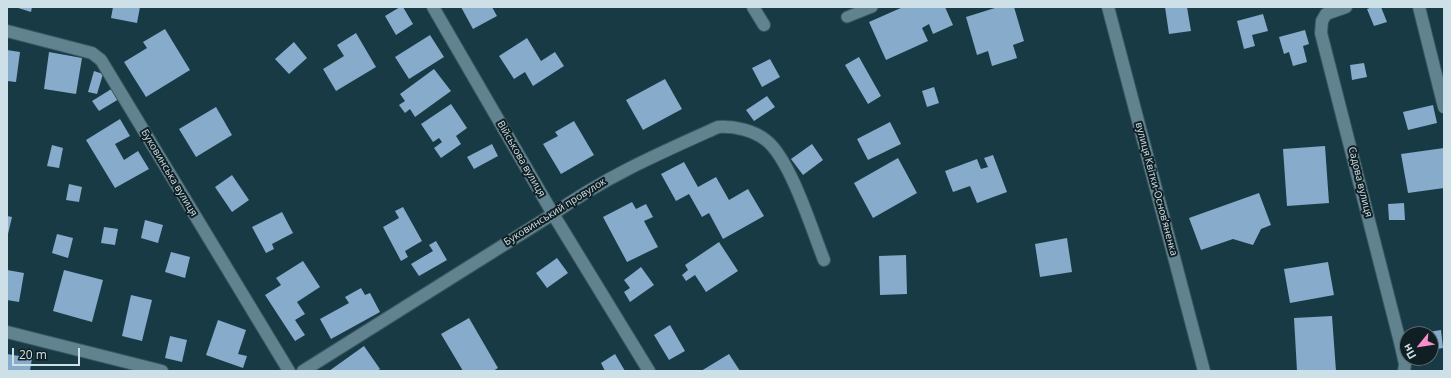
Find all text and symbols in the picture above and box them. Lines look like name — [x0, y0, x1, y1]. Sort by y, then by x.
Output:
street label: Військова вулиця — [494, 119, 548, 199]
street label: вулиця Квітки-Основ’яненка — [1132, 121, 1180, 257]
street label: Буковинська вулиця — [138, 127, 200, 219]
street label: Садова вулиця — [1345, 146, 1375, 218]
street label: Буковинський провулок — [502, 176, 608, 248]
north arrow — [1399, 326, 1439, 366]
scale bar — [14, 340, 82, 366]
text: Пн — [1399, 341, 1419, 362]
text: 20 m — [19, 346, 47, 363]

